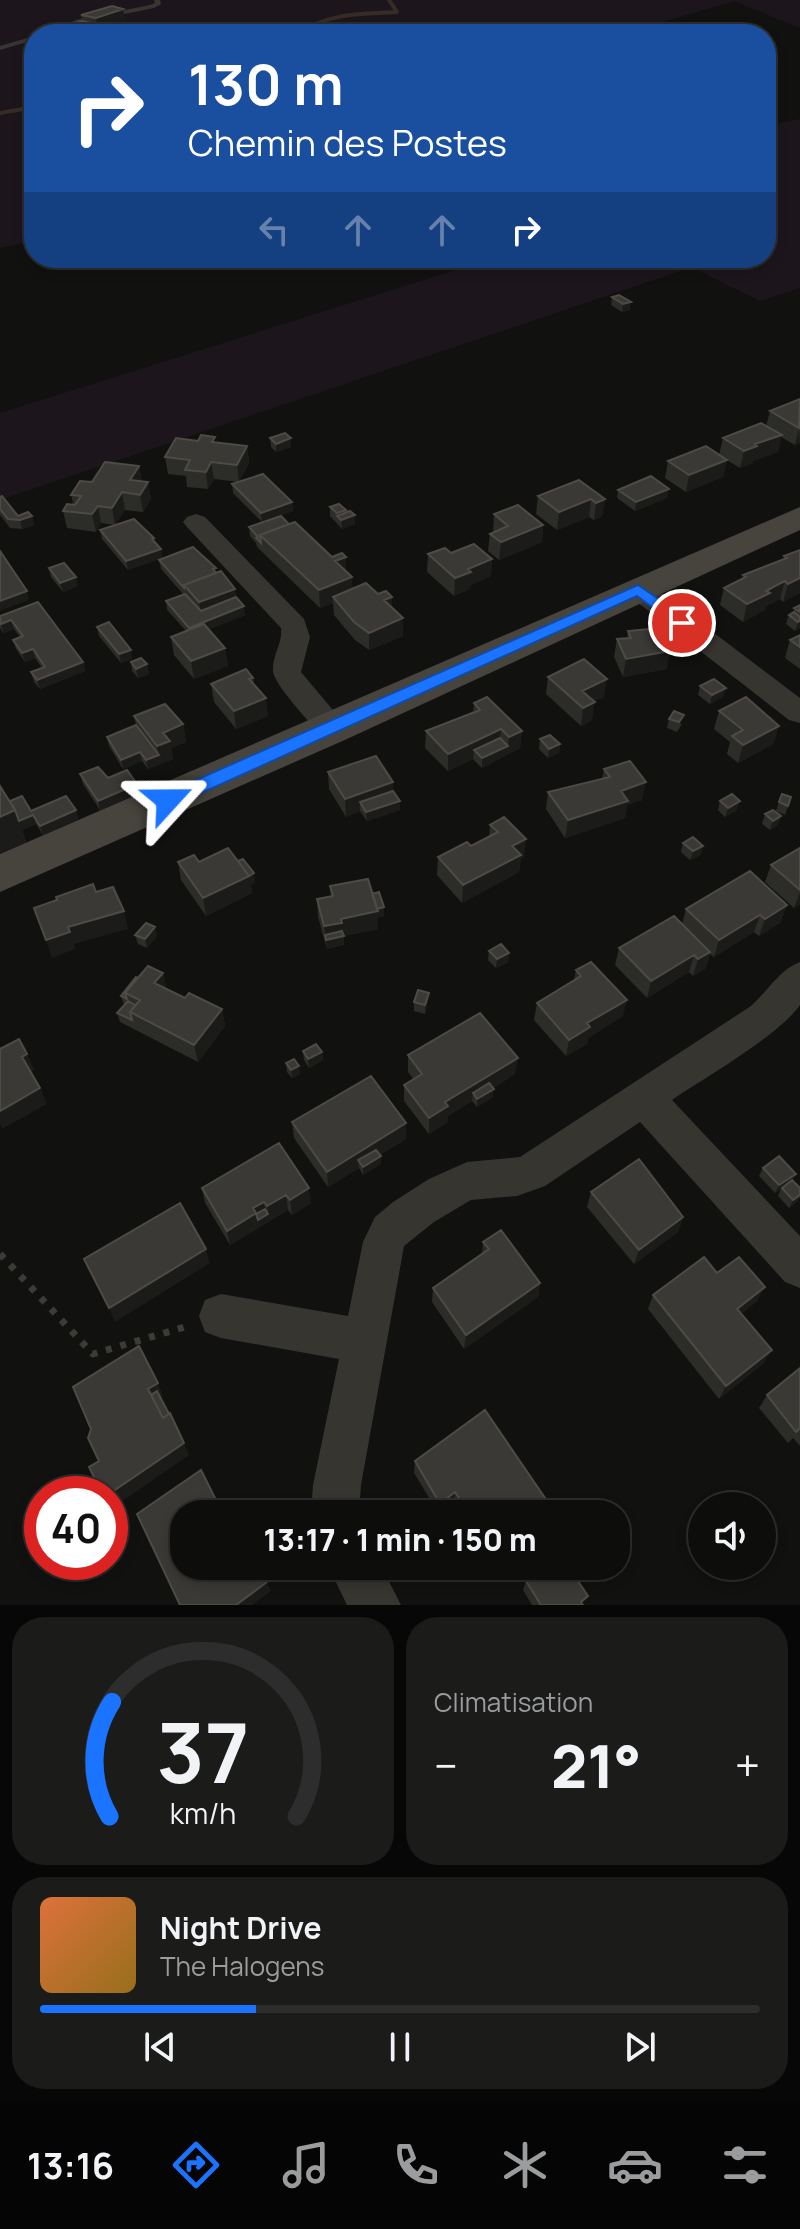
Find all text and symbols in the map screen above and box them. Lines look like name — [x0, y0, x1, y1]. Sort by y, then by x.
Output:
text: 130 m — [188, 45, 344, 122]
icon: right — [56, 56, 160, 160]
text: Chemin des Postes — [188, 118, 507, 167]
icon: left — [252, 208, 296, 252]
icon: ahead — [336, 208, 380, 252]
icon: ahead — [420, 208, 464, 252]
icon: right — [504, 208, 548, 252]
pin — [648, 589, 716, 657]
icon: arrive — [660, 601, 704, 645]
position arrow — [126, 758, 210, 842]
speed limit sign: 40 — [24, 1476, 128, 1580]
map controls — [688, 1492, 776, 1580]
button: sound — [688, 1492, 776, 1580]
text: 13:17 · 1 min · 150 m — [264, 1519, 536, 1560]
text: Climatisation — [434, 1684, 593, 1720]
text: 37 — [157, 1694, 249, 1808]
text: 21° — [551, 1724, 641, 1806]
text: − — [434, 1735, 458, 1795]
text: + — [735, 1735, 760, 1795]
text: km/h — [170, 1794, 236, 1833]
text: Night Drive — [160, 1907, 322, 1948]
text: The Halogens — [160, 1948, 324, 1984]
icon: previous — [138, 2025, 182, 2069]
icon: pause — [378, 2025, 422, 2069]
icon: next — [618, 2025, 662, 2069]
icon: directions — [168, 2137, 224, 2193]
icon: music — [278, 2137, 334, 2193]
icon: phone — [388, 2137, 444, 2193]
icon: climate — [497, 2137, 553, 2193]
icon: car — [607, 2137, 663, 2193]
icon: filters — [717, 2137, 773, 2193]
text: 13:16 — [27, 2141, 114, 2190]

